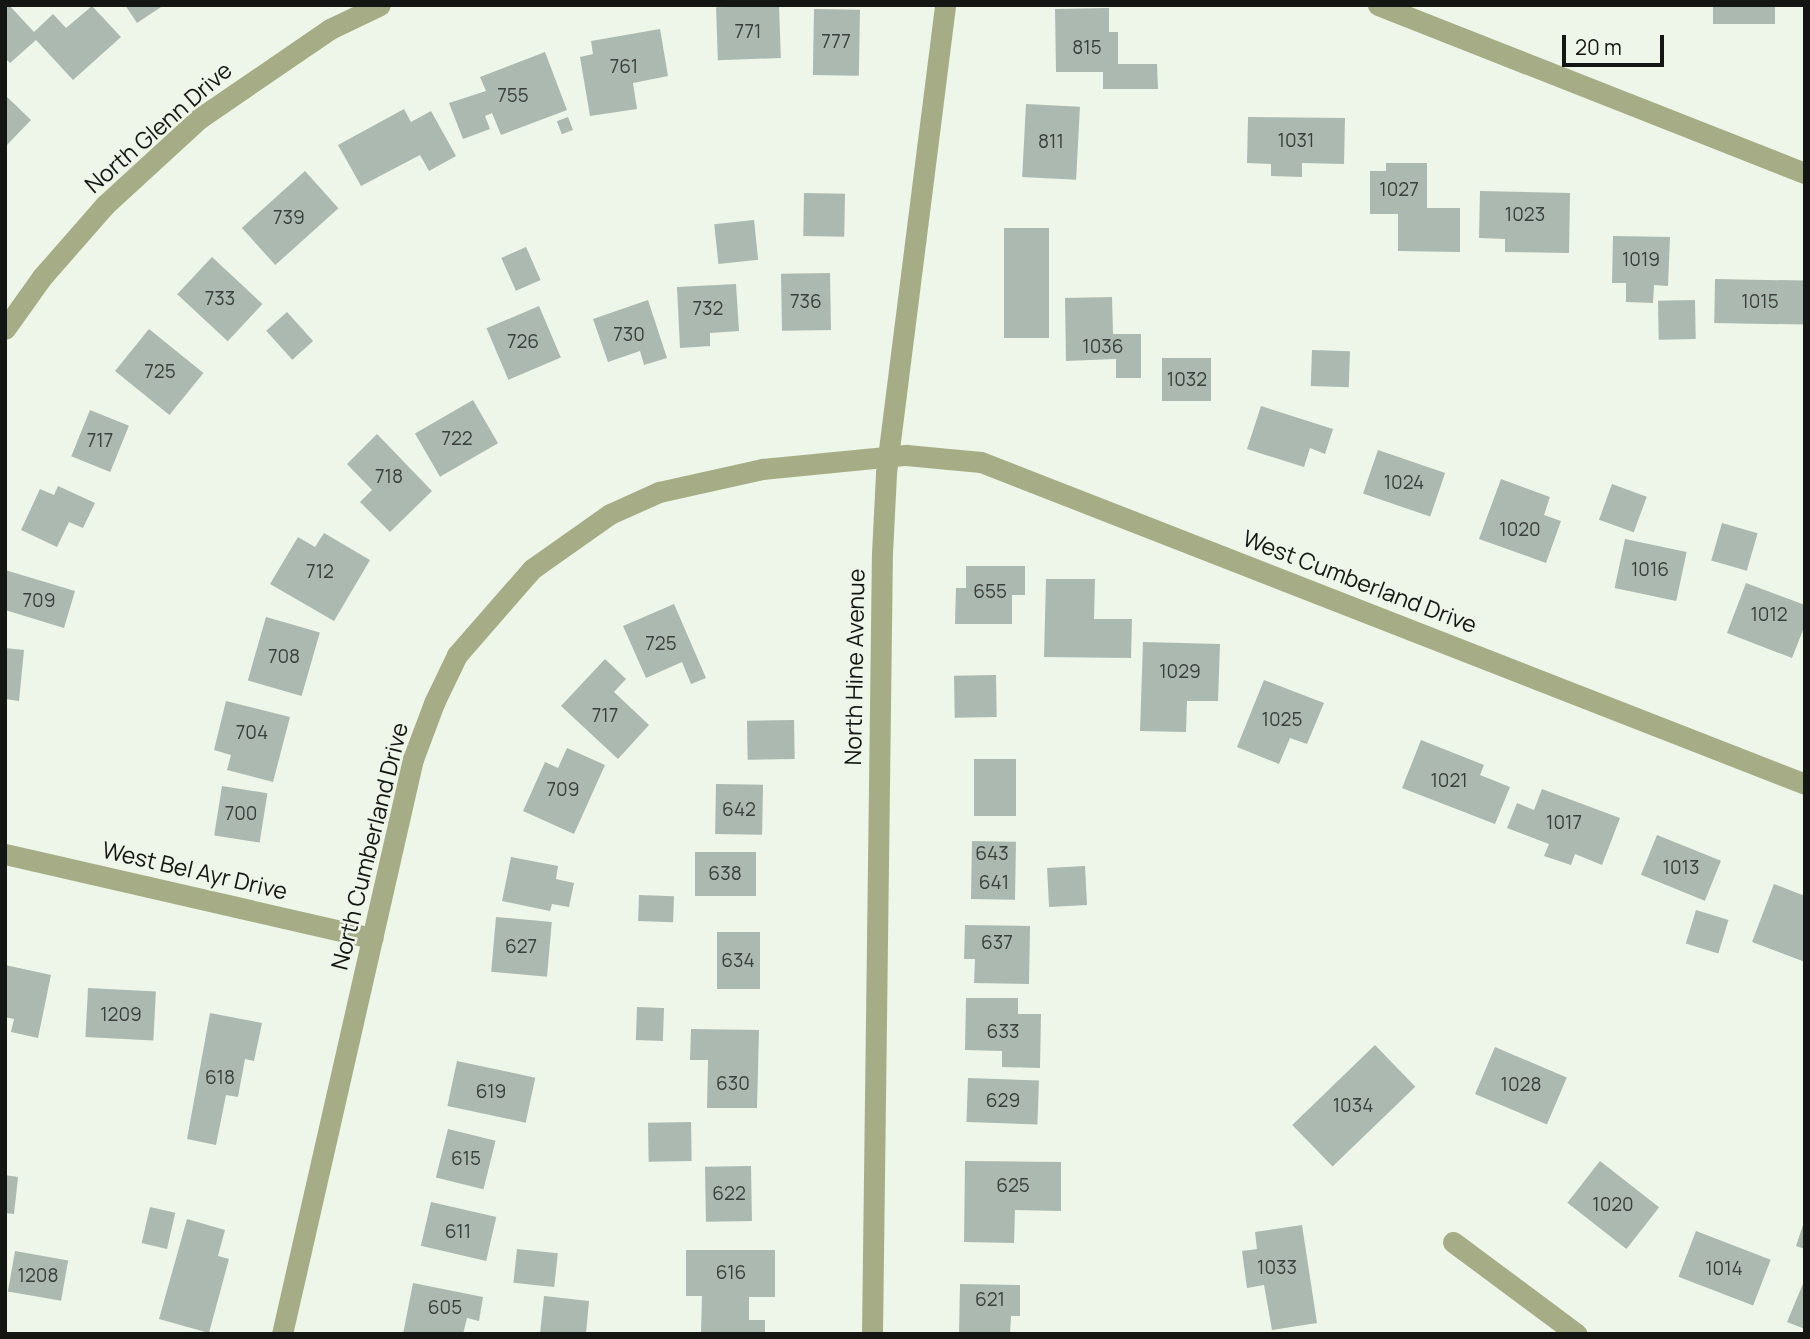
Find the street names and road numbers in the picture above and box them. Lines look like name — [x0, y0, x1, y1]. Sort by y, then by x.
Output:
street label: North Glenn Drive — [79, 56, 237, 198]
street label: West Cumberland Drive — [1239, 524, 1481, 638]
street label: North Hine Avenue — [838, 568, 870, 766]
street label: North Cumberland Drive — [325, 720, 413, 972]
street label: West Bel Ayr Drive — [100, 835, 290, 905]

